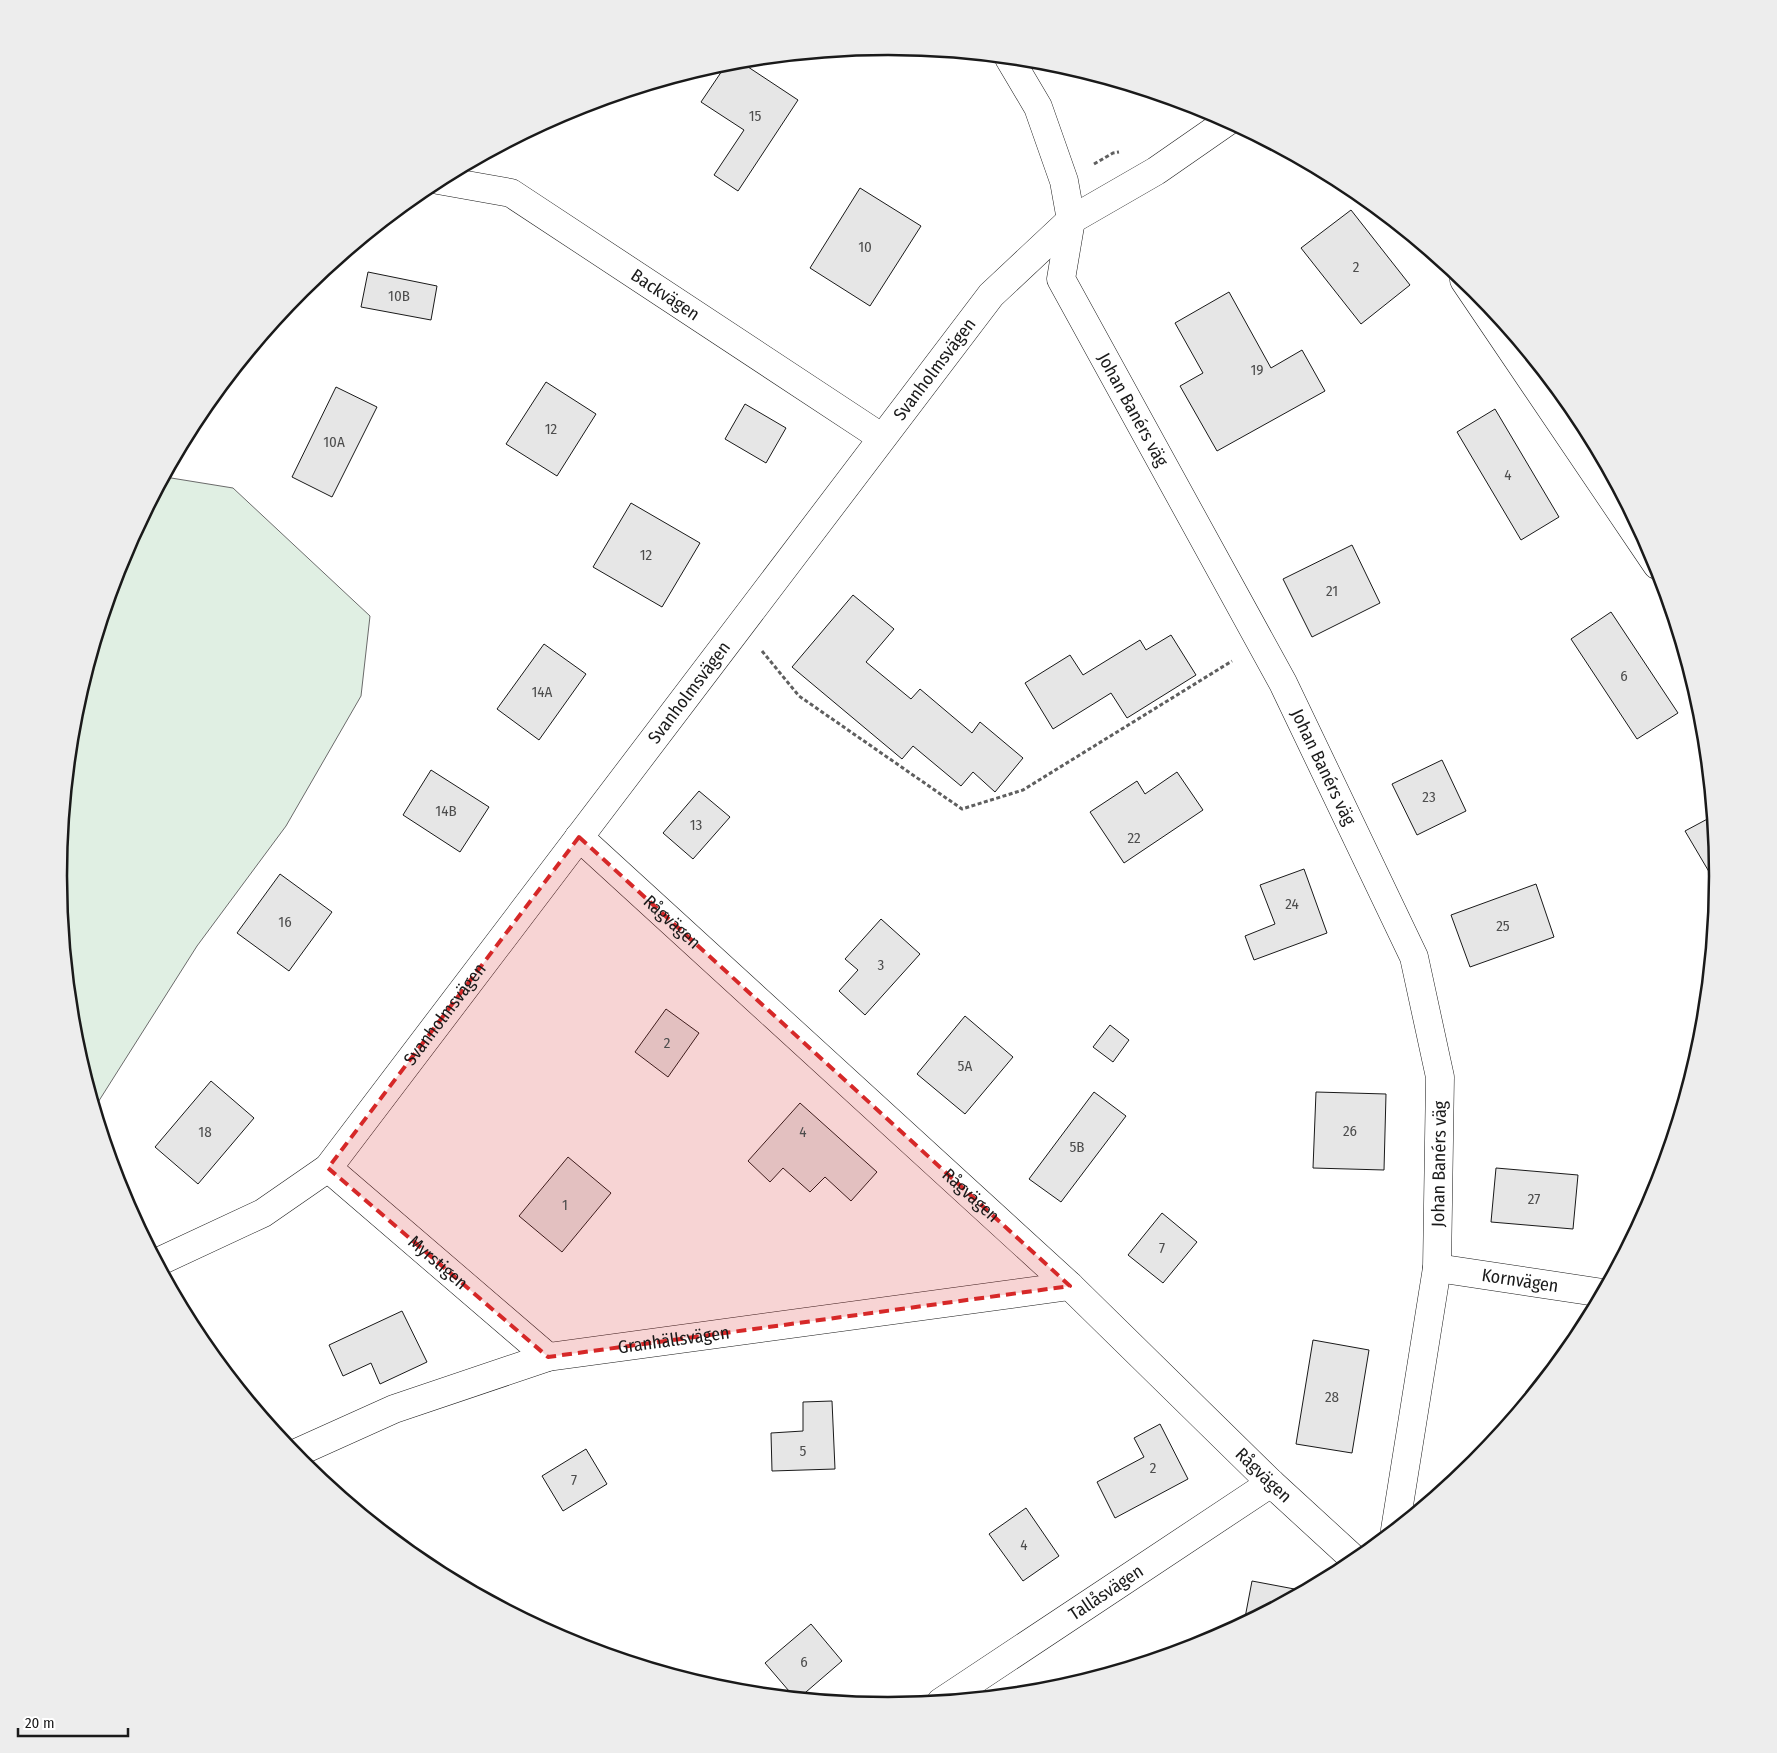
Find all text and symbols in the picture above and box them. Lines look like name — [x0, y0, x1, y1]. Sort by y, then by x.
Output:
house number: 15 — [749, 107, 761, 125]
house number: 10 — [858, 238, 872, 256]
house number: 2 — [1353, 258, 1360, 276]
street label: Backvägen — [627, 264, 704, 325]
house number: 10B — [388, 287, 410, 305]
street label: Svanholmsvägen — [889, 314, 981, 425]
street label: Johan Banérs väg — [1093, 349, 1173, 471]
house number: 19 — [1250, 361, 1264, 379]
house number: 12 — [545, 420, 558, 438]
house number: 10A — [323, 433, 345, 451]
house number: 4 — [1504, 466, 1512, 484]
house number: 12 — [640, 546, 653, 564]
house number: 21 — [1326, 582, 1338, 600]
street label: Svanholmsvägen — [643, 637, 735, 748]
house number: 6 — [1620, 667, 1628, 685]
house number: 14A — [531, 683, 553, 701]
street label: Johan Banérs väg — [1286, 705, 1361, 829]
house number: 23 — [1422, 788, 1436, 806]
house number: 14B — [435, 802, 457, 820]
house number: 13 — [690, 816, 703, 834]
house number: 22 — [1127, 829, 1141, 847]
street label: Rågvägen — [639, 890, 705, 954]
house number: 24 — [1285, 895, 1299, 913]
house number: 16 — [278, 913, 292, 931]
house number: 25 — [1496, 917, 1510, 935]
house number: 3 — [878, 956, 885, 974]
street label: Svanholmsvägen — [399, 959, 491, 1070]
house number: 2 — [664, 1034, 671, 1052]
house number: 5A — [958, 1057, 972, 1075]
street label: Johan Banérs väg — [1427, 1100, 1451, 1227]
house number: 26 — [1343, 1122, 1357, 1140]
house number: 18 — [198, 1123, 212, 1141]
house number: 4 — [799, 1123, 807, 1141]
house number: 5B — [1069, 1138, 1085, 1156]
street label: Rågvägen — [938, 1164, 1004, 1227]
house number: 27 — [1528, 1190, 1540, 1208]
house number: 1 — [562, 1196, 568, 1214]
street label: Myrstigen — [404, 1231, 472, 1294]
house number: 7 — [1159, 1239, 1165, 1257]
street label: Kornvägen — [1480, 1264, 1560, 1297]
street label: Granhällsvägen — [616, 1321, 731, 1358]
house number: 28 — [1325, 1388, 1339, 1406]
house number: 5 — [800, 1442, 807, 1460]
street label: Rågvägen — [1231, 1443, 1296, 1507]
house number: 2 — [1150, 1459, 1157, 1477]
house number: 7 — [571, 1471, 577, 1489]
house number: 4 — [1020, 1536, 1028, 1554]
street label: Tallåsvägen — [1065, 1560, 1147, 1625]
house number: 6 — [800, 1653, 808, 1671]
scale bar — [18, 1706, 128, 1738]
text: 20 m — [25, 1714, 55, 1732]

